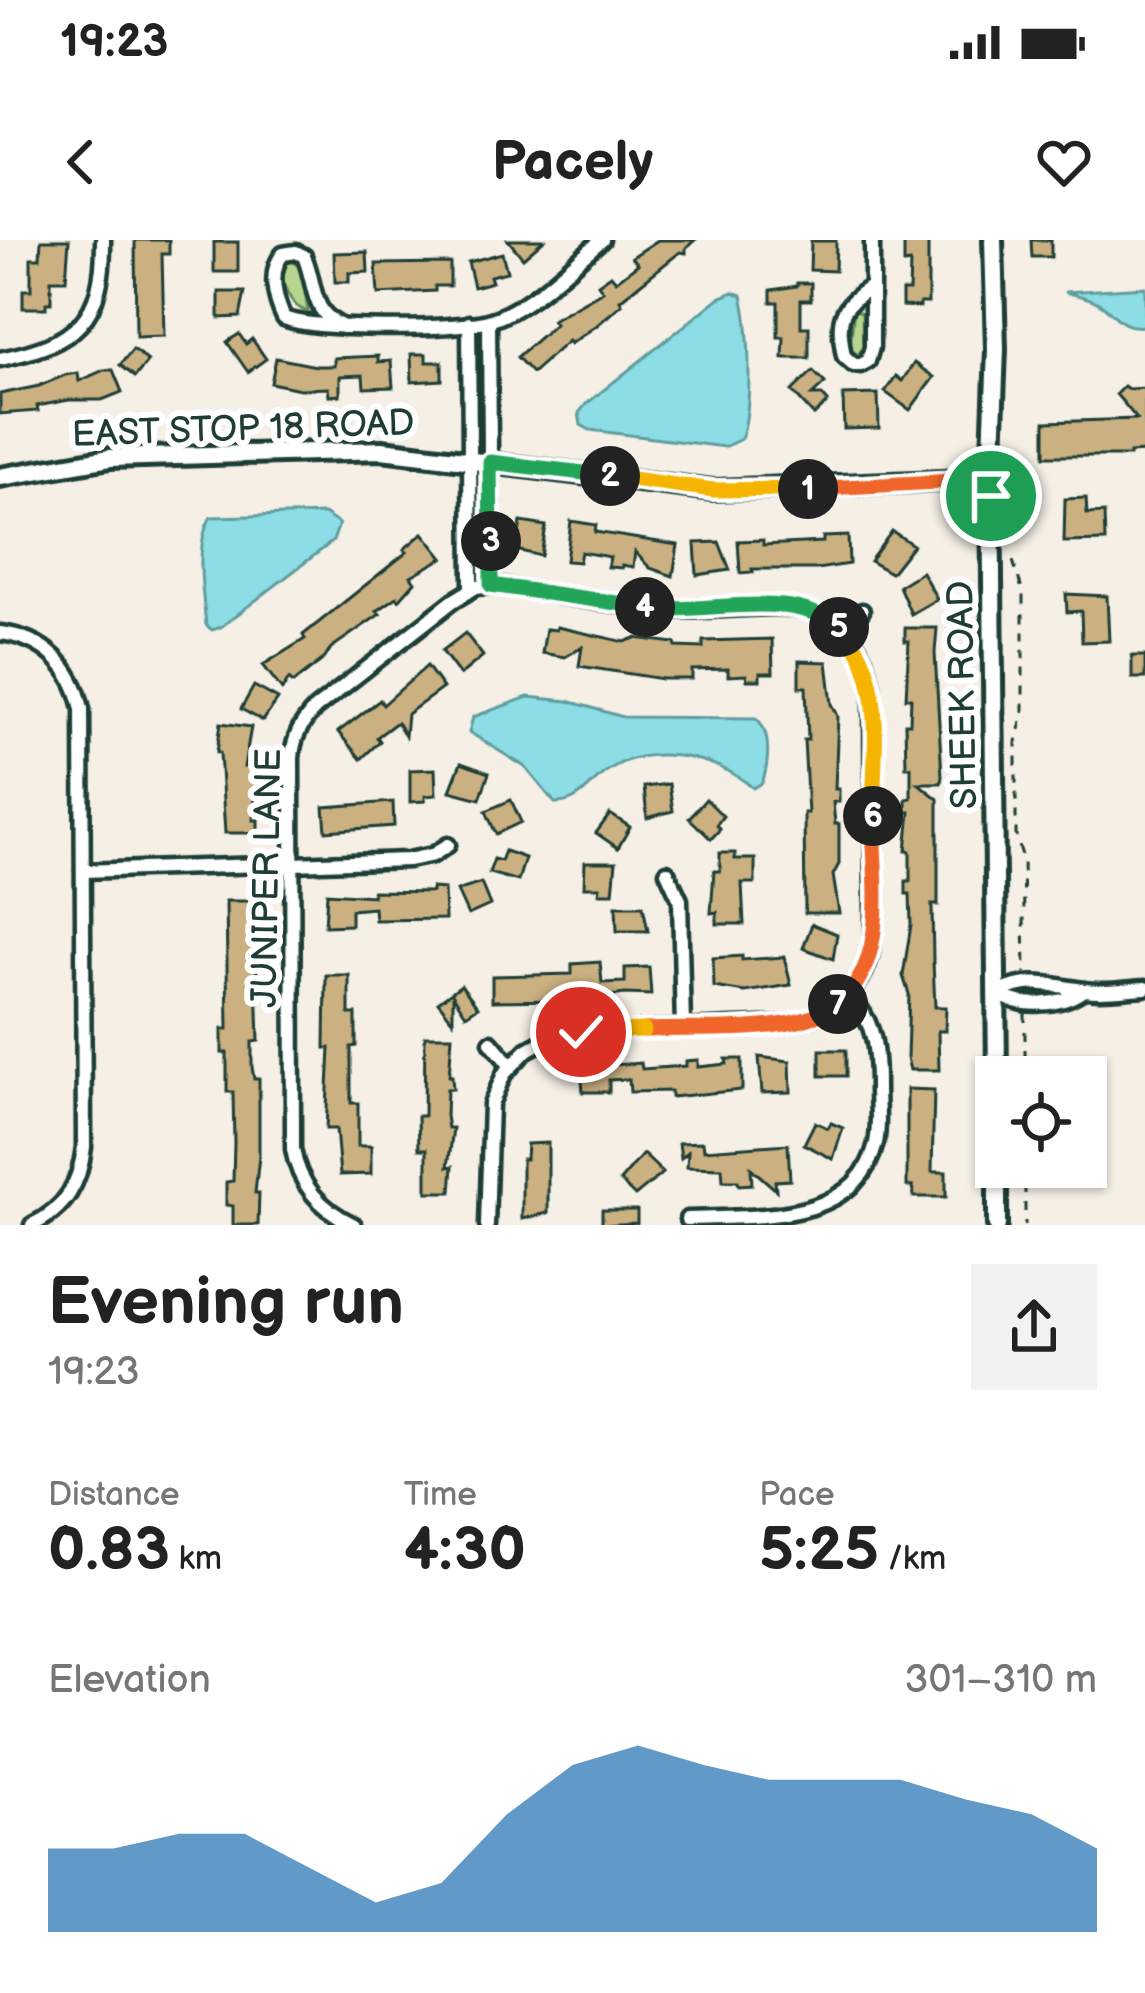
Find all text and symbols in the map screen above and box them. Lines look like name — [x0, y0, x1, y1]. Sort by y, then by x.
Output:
text: 19:23 — [60, 15, 168, 70]
icon: back — [48, 129, 114, 195]
icon: heart — [1031, 129, 1097, 195]
text: Pacely — [492, 130, 653, 195]
street label: EAST STOP 18 ROAD — [71, 402, 415, 457]
pin — [940, 445, 1042, 547]
pin: 2 — [580, 446, 640, 506]
text: 2 — [600, 456, 620, 496]
pin: 1 — [778, 459, 838, 519]
icon: arrive — [958, 463, 1024, 529]
text: 1 — [801, 469, 815, 509]
pin: 3 — [461, 511, 521, 571]
text: 3 — [481, 521, 501, 561]
pin: 4 — [615, 577, 675, 637]
street label: SHEEK ROAD — [940, 580, 987, 810]
text: 4 — [635, 587, 655, 627]
pin: 5 — [809, 597, 869, 657]
text: 5 — [829, 607, 849, 647]
street label: JUNIPER LANE — [244, 748, 291, 1008]
pin: 6 — [843, 786, 903, 846]
text: 6 — [863, 796, 883, 836]
pin: 7 — [808, 974, 868, 1034]
pin — [530, 981, 632, 1083]
text: 7 — [829, 984, 847, 1024]
icon: check — [548, 999, 614, 1065]
map controls — [975, 1056, 1107, 1188]
button: locate — [975, 1056, 1107, 1188]
text: Evening run — [48, 1264, 404, 1343]
button: share — [971, 1264, 1097, 1390]
text: 19:23 — [48, 1349, 140, 1396]
text: Distance — [48, 1475, 180, 1515]
text: Time — [404, 1475, 477, 1515]
text: Pace — [759, 1475, 835, 1515]
text: 0.83 — [48, 1515, 170, 1587]
text: 4:30 — [404, 1515, 526, 1587]
text: 5:25 — [759, 1515, 879, 1587]
text: km — [170, 1539, 222, 1579]
text: /km — [879, 1539, 946, 1579]
text: Elevation — [48, 1657, 211, 1704]
text: 301–310 m — [904, 1657, 1097, 1704]

